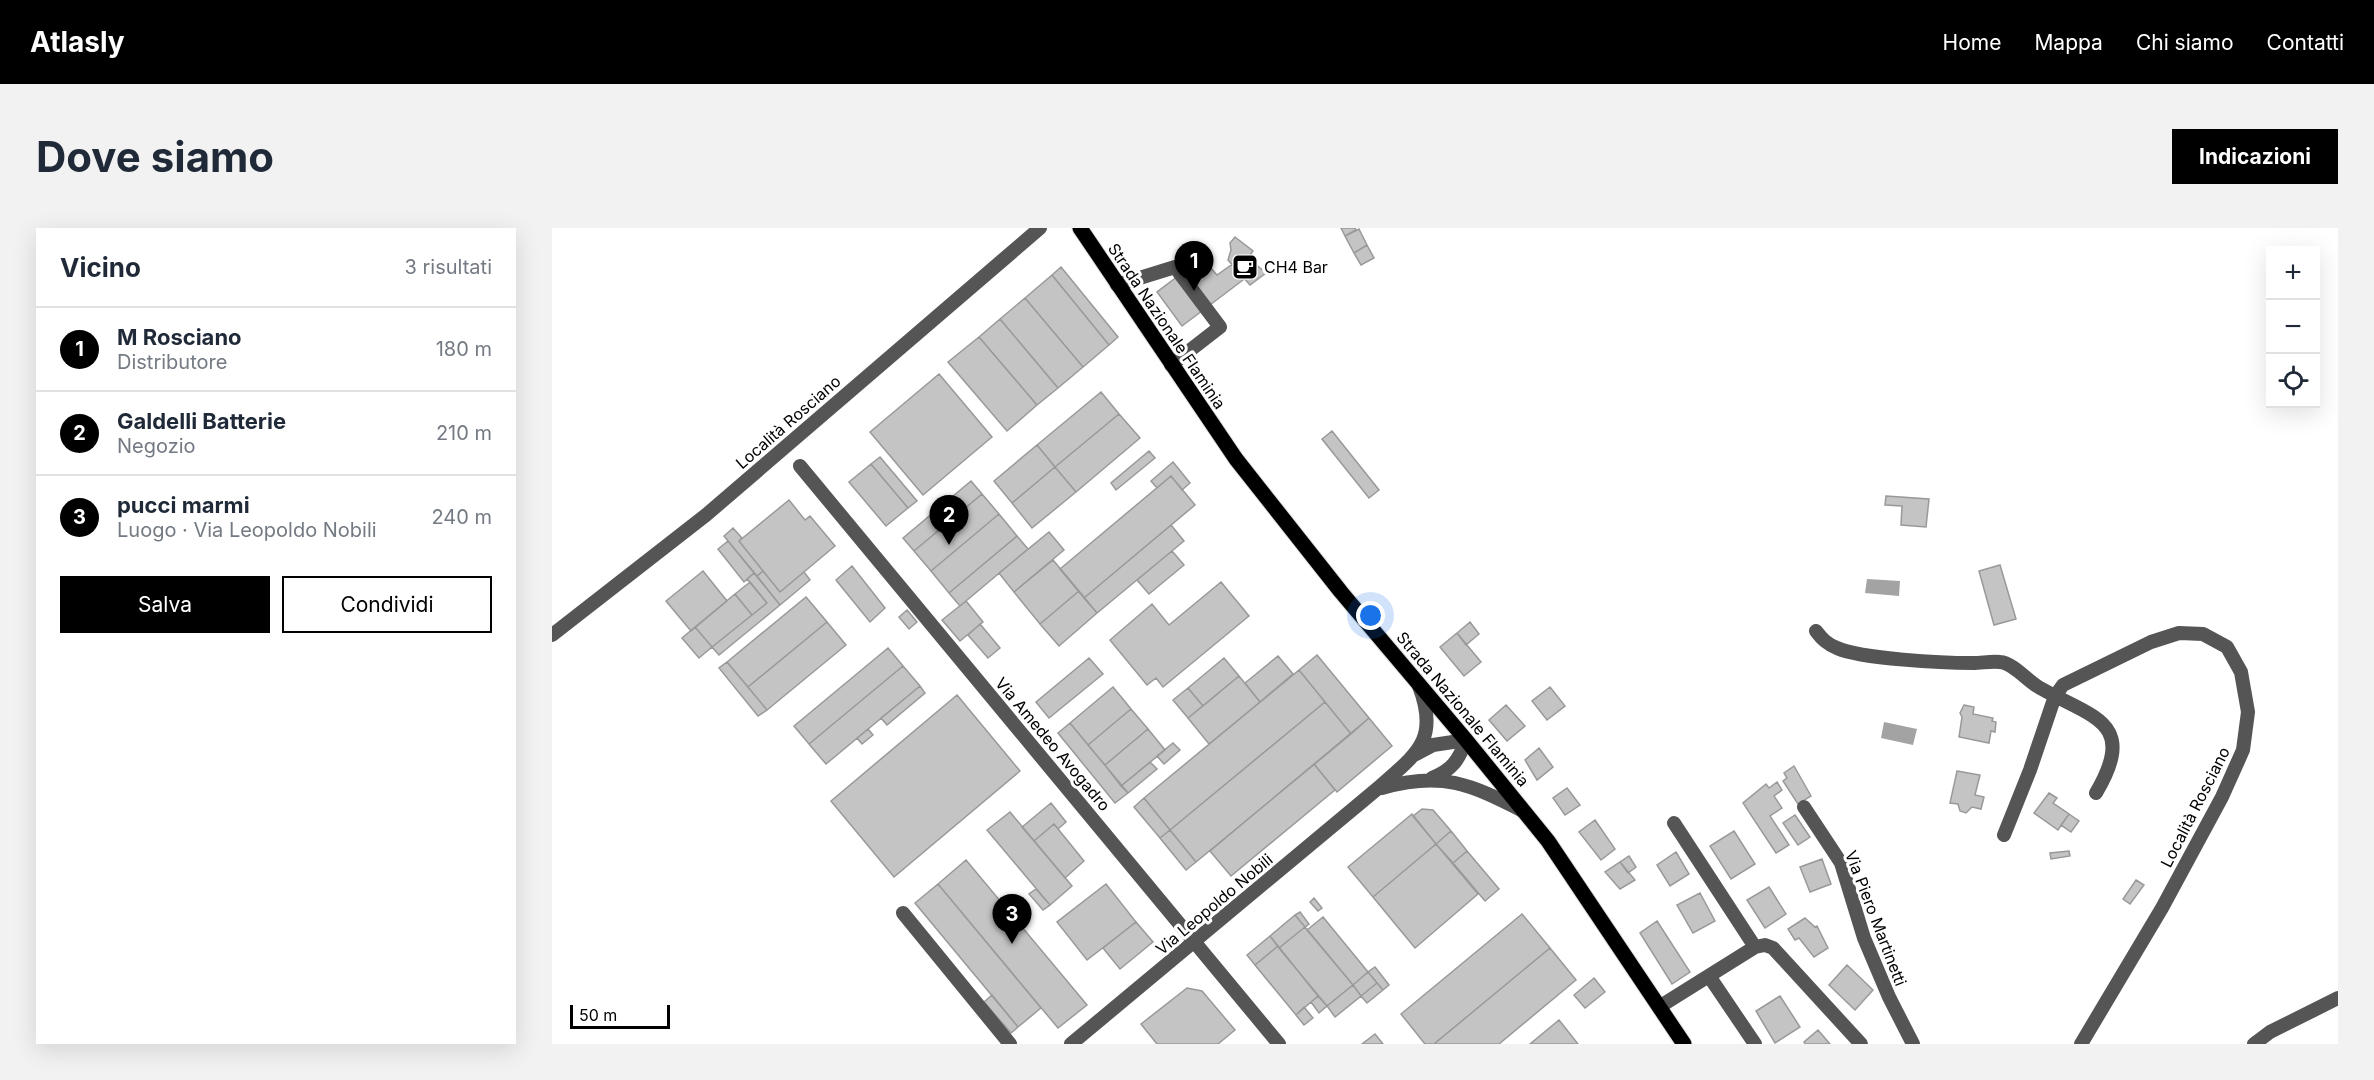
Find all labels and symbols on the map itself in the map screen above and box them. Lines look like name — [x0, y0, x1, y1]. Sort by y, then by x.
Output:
street label: Strada Nazionale Flaminia — [1104, 239, 1230, 413]
pin: 1 — [1174, 242, 1214, 291]
cafe icon: CH4 Bar — [1230, 252, 1260, 282]
place label: CH4 Bar — [1264, 257, 1328, 277]
street label: Località Rosciano — [731, 371, 845, 473]
pin: 2 — [930, 496, 968, 545]
your location — [1356, 601, 1385, 630]
street label: Strada Nazionale Flaminia — [1392, 628, 1534, 790]
street label: Via Amedeo Avogadro — [991, 673, 1115, 815]
street label: Località Rosciano — [2156, 743, 2234, 871]
street label: Via Piero Martinetti — [1841, 848, 1911, 988]
street label: Via Leopoldo Nobili — [1151, 849, 1277, 959]
pin: 3 — [992, 894, 1032, 944]
scale bar — [570, 1002, 670, 1030]

